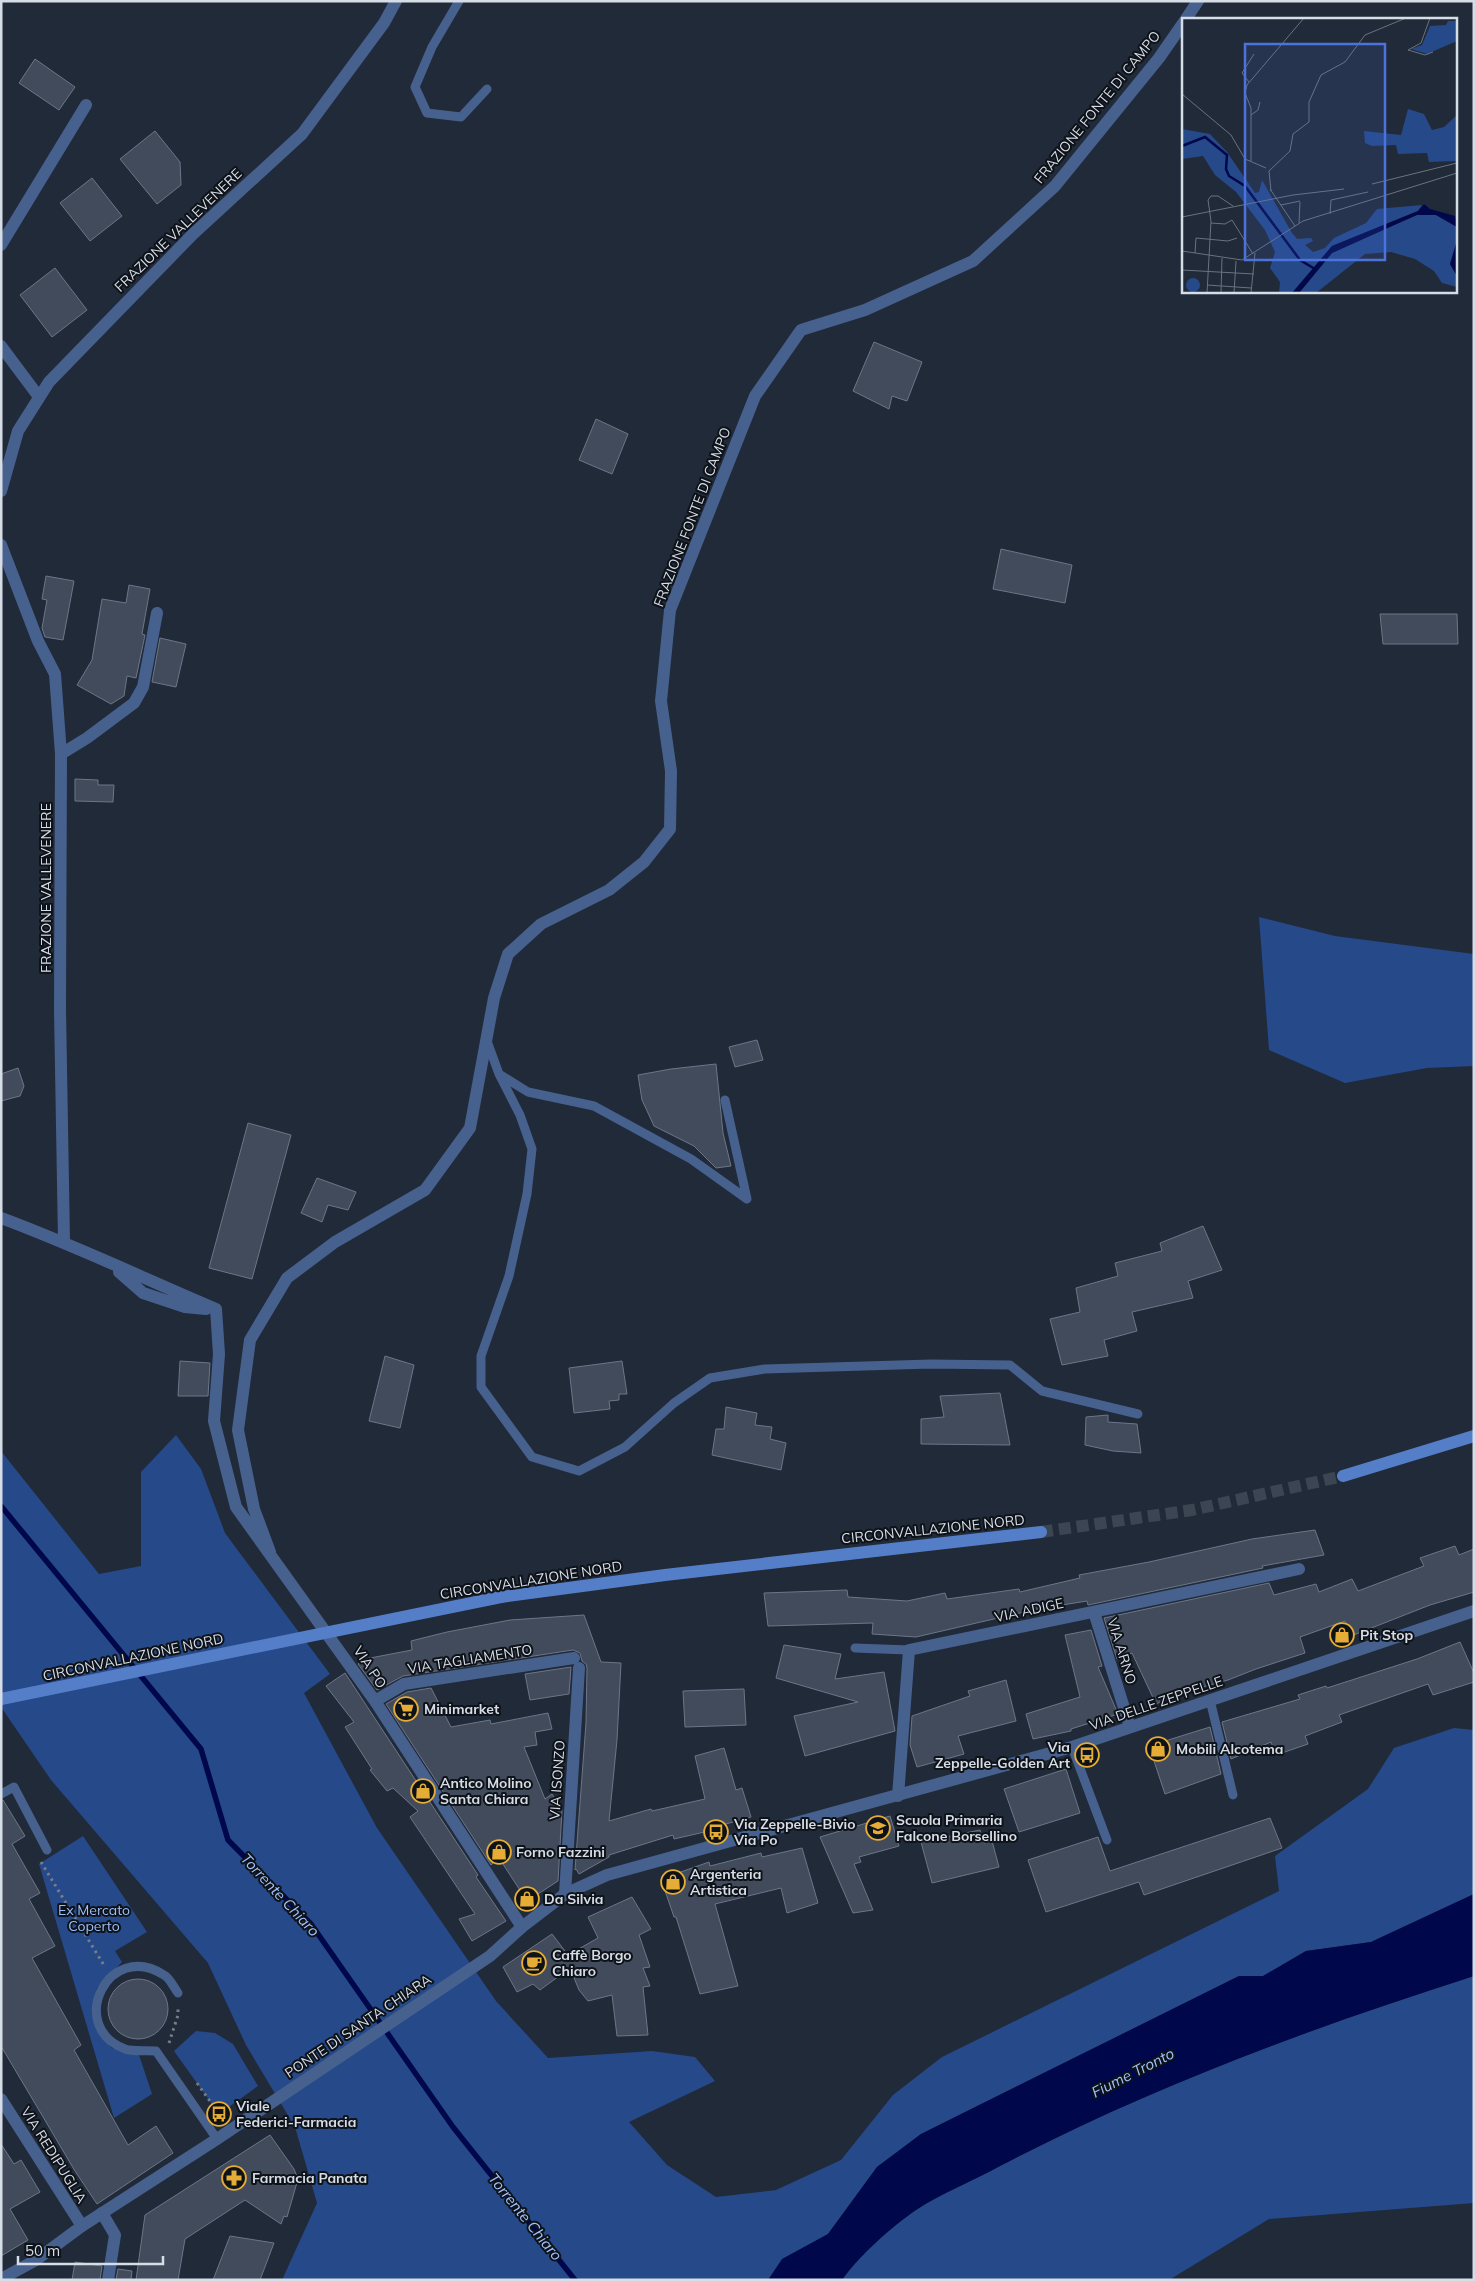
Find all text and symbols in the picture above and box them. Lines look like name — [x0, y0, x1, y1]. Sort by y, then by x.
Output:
inset map — [1182, 18, 1458, 292]
street label: FRAZIONE FONTE DI CAMPO — [1030, 27, 1164, 187]
street label: FRAZIONE VALLEVENERE — [111, 164, 245, 296]
street label: FRAZIONE FONTE DI CAMPO — [649, 425, 735, 609]
street label: FRAZIONE VALLEVENERE — [37, 803, 55, 973]
street label: CIRCONVALLAZIONE NORD — [840, 1510, 1026, 1548]
street label: CIRCONVALLAZIONE NORD — [439, 1557, 623, 1603]
street label: VIA ADIGE — [993, 1594, 1065, 1626]
street label: VIA ARNO — [1103, 1616, 1141, 1686]
shop icon: Pit Stop — [1329, 1622, 1355, 1648]
place label: Pit Stop — [1360, 1626, 1414, 1644]
street label: CIRCONVALLAZIONE NORD — [41, 1629, 225, 1685]
street label: VIA TAGLIAMENTO — [406, 1640, 534, 1678]
street label: VIA PO — [349, 1642, 391, 1692]
street label: VIA DELLE ZEPPELLE — [1087, 1672, 1225, 1734]
supermarket icon: Minimarket — [393, 1696, 419, 1722]
place label: Minimarket — [424, 1700, 500, 1718]
shop icon: Mobili Alcotema — [1145, 1736, 1171, 1762]
place label: Via Zeppelle-Golden Art — [935, 1738, 1071, 1772]
street label: VIA ISONZO — [545, 1740, 569, 1820]
place label: Mobili Alcotema — [1176, 1740, 1283, 1758]
bus stop icon: Via Zeppelle-Golden Art — [1074, 1742, 1100, 1768]
place label: Antico Molino Santa Chiara — [440, 1774, 531, 1808]
shop icon: Antico Molino Santa Chiara — [410, 1778, 436, 1804]
place label: Scuola Primaria Falcone Borsellino — [896, 1811, 1017, 1845]
place label: Via Zeppelle-Bivio Via Po — [733, 1815, 855, 1849]
school or university icon: Scuola Primaria Falcone Borsellino — [865, 1815, 891, 1841]
bus stop icon: Via Zeppelle-Bivio Via Po — [703, 1819, 729, 1845]
shop icon: Forno Fazzini — [486, 1839, 512, 1865]
place label: Forno Fazzini — [516, 1843, 605, 1861]
water label: Torrente Chiaro — [237, 1849, 324, 1941]
place label: Argenteria Artistica — [690, 1865, 761, 1899]
shop icon: Argenteria Artistica — [660, 1869, 686, 1895]
shop icon: Da Silvia — [514, 1886, 540, 1912]
place label: Da Silvia — [544, 1890, 603, 1908]
park label: Ex Mercato Coperto — [58, 1901, 130, 1935]
place label: Caffè Borgo Chiaro — [552, 1946, 632, 1980]
cafe icon: Caffè Borgo Chiaro — [521, 1950, 547, 1976]
street label: PONTE DI SANTA CHIARA — [281, 1970, 435, 2082]
water label: Fiume Tronto — [1088, 2043, 1178, 2102]
place label: Viale Federici-Farmacia — [235, 2097, 356, 2131]
bus stop icon: Viale Federici-Farmacia — [206, 2101, 232, 2127]
street label: VIA REDIPUGLIA — [17, 2103, 91, 2207]
pharmacy icon: Farmacia Panata — [221, 2165, 247, 2191]
place label: Farmacia Panata — [252, 2169, 367, 2187]
water label: Torrente Chiaro — [484, 2169, 567, 2265]
scale bar — [18, 2234, 162, 2266]
text: 50 m — [25, 2241, 60, 2260]

